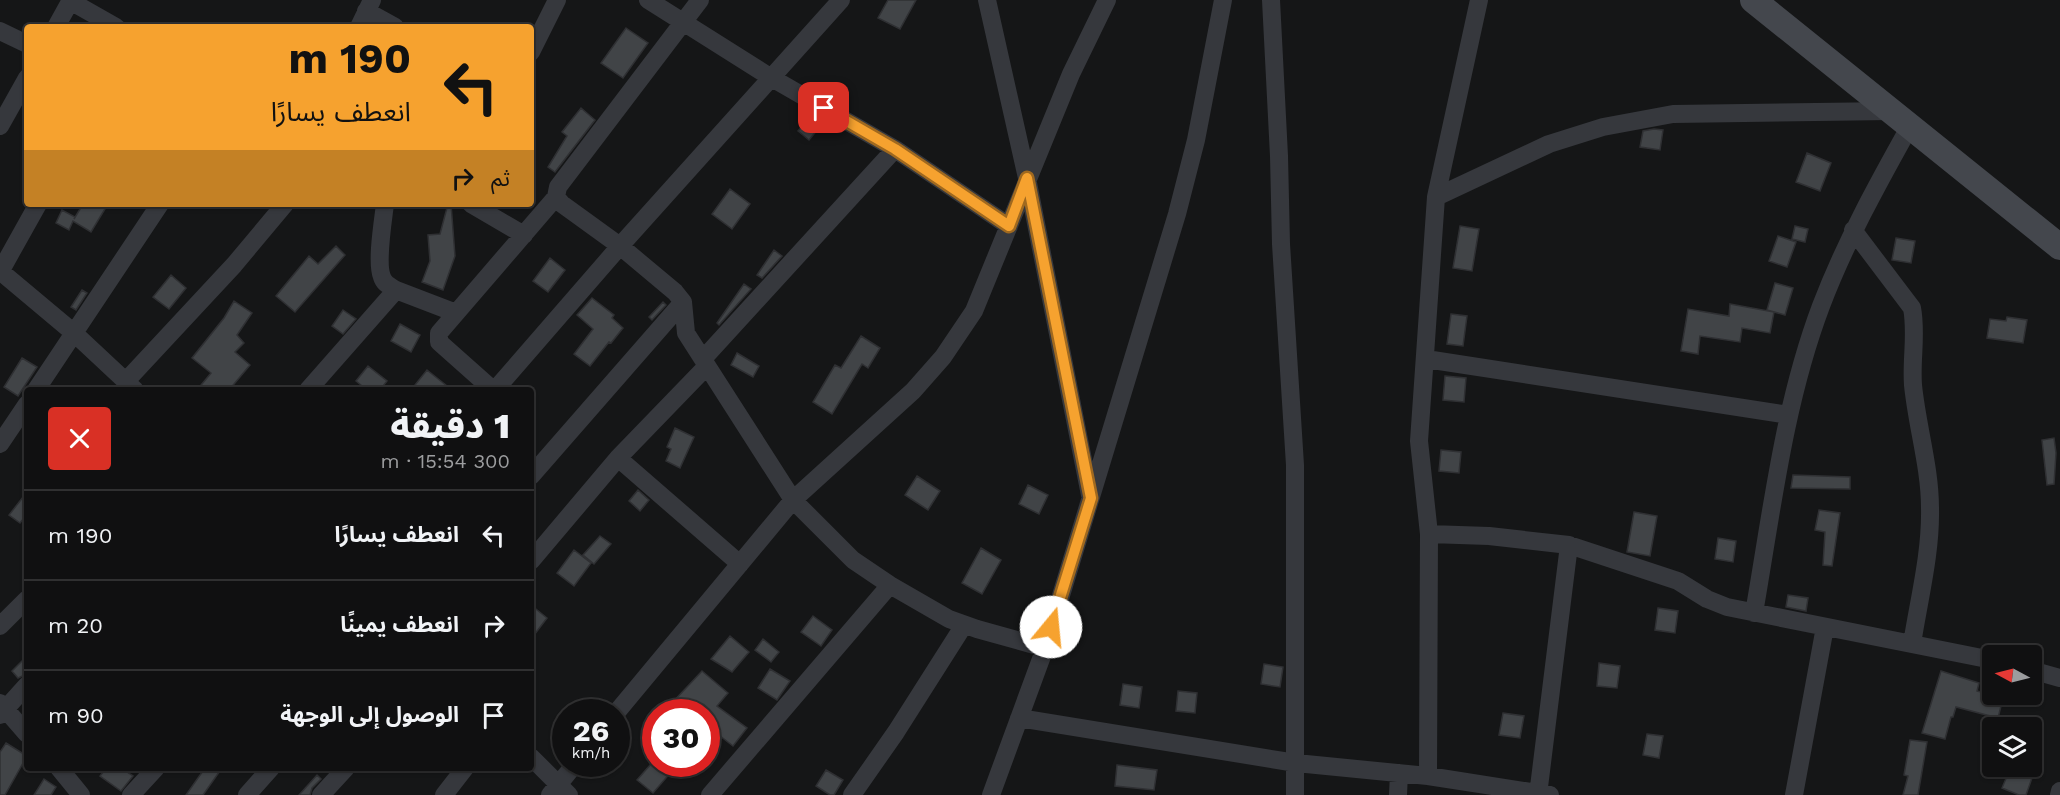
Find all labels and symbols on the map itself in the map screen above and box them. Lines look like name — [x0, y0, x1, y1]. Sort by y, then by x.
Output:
pin — [798, 82, 849, 133]
position arrow — [1019, 595, 1083, 659]
north arrow — [1982, 645, 2042, 705]
speed limit sign: 30 — [642, 699, 720, 777]

